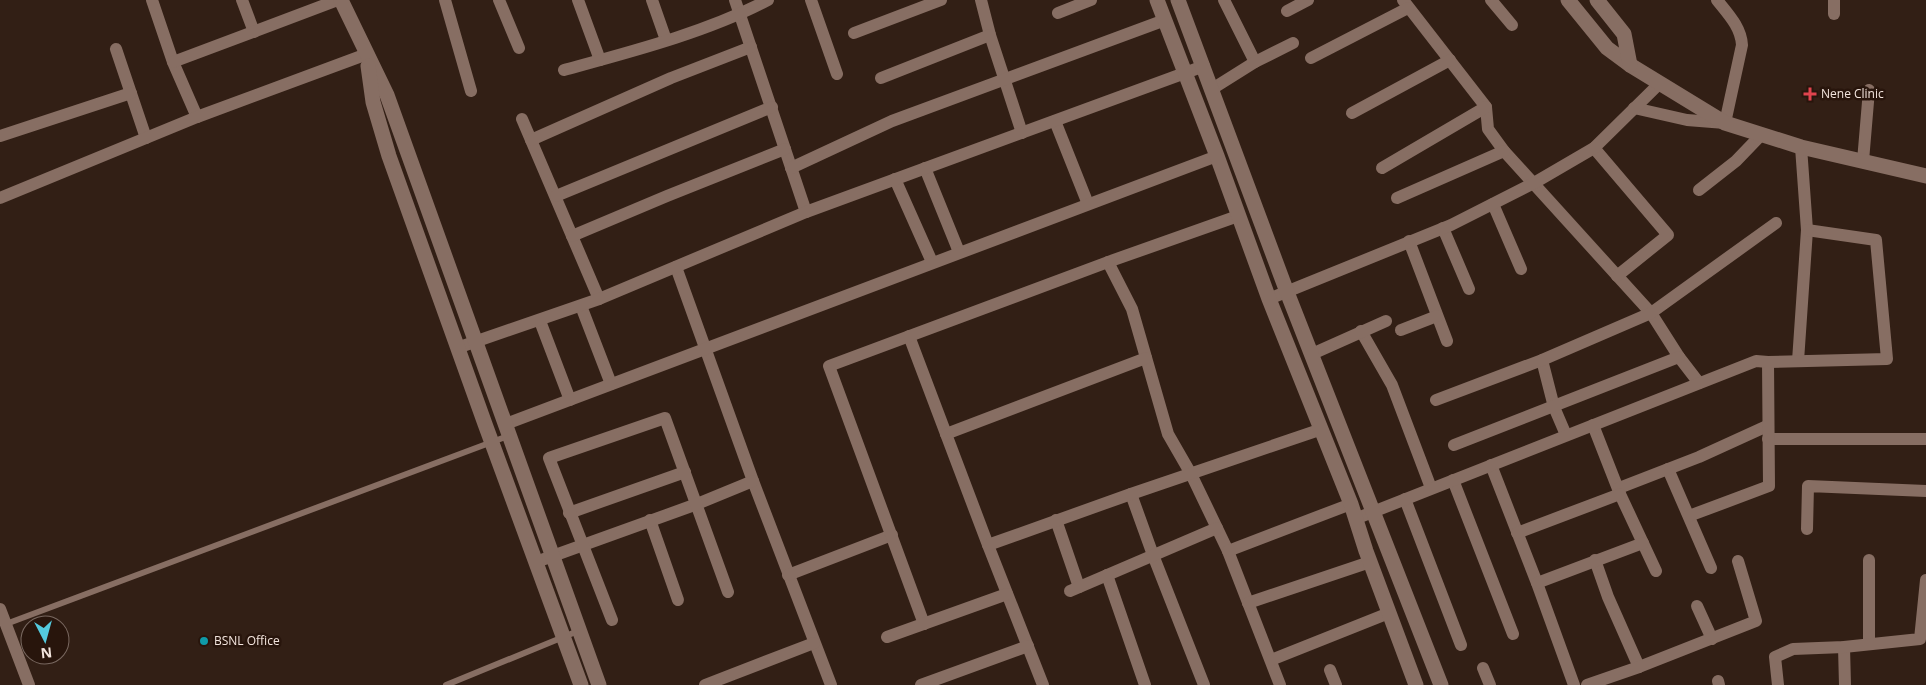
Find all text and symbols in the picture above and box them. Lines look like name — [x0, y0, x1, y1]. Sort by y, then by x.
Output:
place label: Nene Clinic — [1821, 85, 1884, 102]
marker: Nene Clinic — [1803, 87, 1817, 101]
north arrow — [20, 615, 70, 665]
place label: BSNL Office — [214, 632, 280, 649]
marker: BSNL Office — [198, 635, 210, 647]
text: N — [40, 643, 53, 663]

